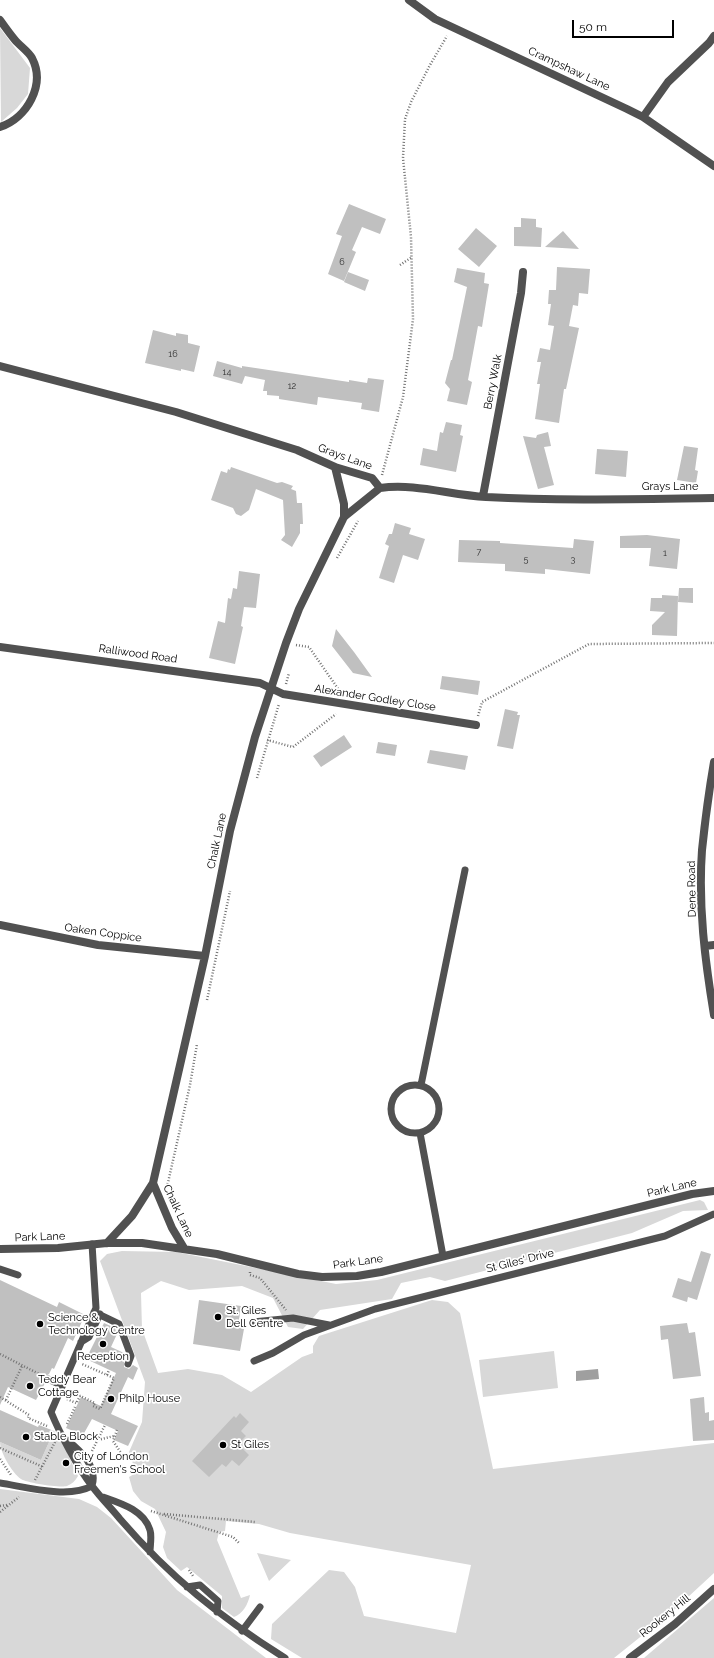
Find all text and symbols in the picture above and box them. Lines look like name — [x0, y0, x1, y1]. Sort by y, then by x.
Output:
scale bar — [574, 12, 676, 38]
text: 50 m — [579, 20, 607, 34]
street label: Crampshaw Lane — [526, 44, 612, 94]
house number: 6 — [339, 257, 345, 267]
house number: 16 — [168, 349, 178, 359]
street label: Berry Walk — [481, 353, 505, 411]
house number: 14 — [223, 367, 231, 377]
house number: 12 — [288, 381, 296, 391]
street label: Grays Lane — [316, 441, 374, 473]
street label: Grays Lane — [642, 480, 698, 494]
house number: 7 — [477, 547, 481, 557]
house number: 1 — [663, 548, 667, 558]
house number: 5 — [524, 554, 528, 564]
house number: 3 — [571, 554, 575, 564]
street label: Ralliwood Road — [98, 642, 178, 666]
street label: Alexander Godley Close — [313, 682, 437, 714]
street label: Chalk Lane — [205, 812, 229, 870]
street label: Dene Road — [685, 861, 699, 917]
street label: Oaken Coppice — [63, 921, 143, 945]
street label: Park Lane — [646, 1176, 698, 1200]
street label: Chalk Lane — [160, 1182, 196, 1240]
street label: Park Lane — [15, 1230, 65, 1244]
street label: St Giles' Drive — [485, 1246, 555, 1276]
street label: Park Lane — [332, 1252, 384, 1272]
place label: St. Giles Dell Centre — [226, 1304, 283, 1330]
place label: Science & Technology Centre — [48, 1311, 145, 1337]
marker: St. Giles Dell Centre — [213, 1312, 223, 1322]
marker: Science & Technology Centre — [35, 1319, 45, 1329]
marker: Reception — [98, 1339, 108, 1349]
place label: Reception — [77, 1350, 129, 1364]
place label: Teddy Bear Cottage — [38, 1373, 96, 1399]
marker: Teddy Bear Cottage — [25, 1381, 35, 1391]
place label: Philp House — [119, 1392, 180, 1406]
marker: Philp House — [106, 1394, 116, 1404]
place label: Stable Block — [34, 1430, 98, 1444]
marker: Stable Block — [21, 1432, 31, 1442]
place label: St Giles — [231, 1438, 269, 1452]
marker: St Giles — [218, 1440, 228, 1450]
place label: City of London Freemen's School — [74, 1450, 165, 1476]
marker: City of London Freemen's School — [61, 1458, 71, 1468]
street label: Rookery Hill — [637, 1592, 693, 1640]

